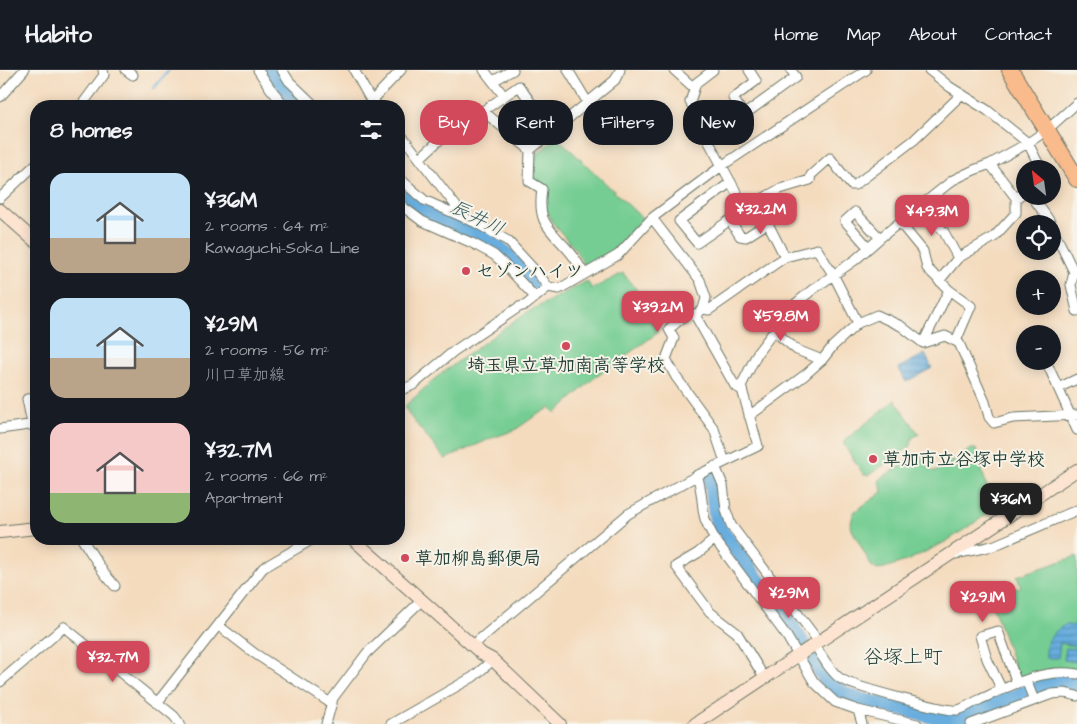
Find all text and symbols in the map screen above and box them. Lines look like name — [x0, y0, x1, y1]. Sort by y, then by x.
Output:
text: Habito — [25, 18, 92, 52]
text: Home — [774, 22, 819, 47]
text: Map — [847, 22, 881, 47]
text: About — [909, 22, 957, 47]
text: Contact — [985, 22, 1052, 47]
chip: Buy — [420, 100, 488, 145]
chip: Rent — [498, 100, 573, 145]
chip: Filters — [583, 100, 673, 145]
chip: New — [683, 100, 754, 145]
text: 8 homes — [50, 116, 132, 145]
icon: filters — [357, 116, 385, 144]
north arrow — [1016, 160, 1061, 205]
map controls — [1016, 160, 1061, 370]
text: ¥36M — [205, 186, 257, 215]
pin: ¥32.2M — [720, 192, 802, 235]
icon: home — [90, 193, 150, 253]
water label: 辰井川 — [446, 194, 509, 243]
pin: ¥49.3M — [891, 194, 973, 237]
text: ¥32.2M — [736, 198, 786, 220]
text: ¥49.3M — [906, 200, 958, 222]
text: 2 rooms · 64 m² — [205, 215, 329, 237]
button: locate — [1016, 215, 1061, 260]
text: Kawaguchi-Soka Line — [205, 237, 360, 259]
place label: セゾンハイツ — [476, 259, 583, 284]
marker: セゾンハイツ — [460, 265, 472, 277]
button: + — [1016, 270, 1061, 315]
pin: ¥39.2M — [617, 290, 699, 333]
text: ¥39.2M — [633, 296, 683, 318]
pin: ¥59.8M — [740, 300, 822, 342]
text: ¥59.8M — [754, 305, 808, 327]
text: ¥29M — [205, 310, 258, 339]
icon: home — [90, 318, 150, 378]
button: − — [1016, 325, 1061, 370]
text: 2 rooms · 56 m² — [205, 339, 329, 361]
marker: 埼玉県立草加南高等学校 — [560, 340, 572, 352]
place label: 埼玉県立草加南高等学校 — [467, 353, 665, 378]
text: 川口草加線 — [205, 364, 285, 386]
text: ¥32.7M — [205, 436, 272, 465]
icon: home — [90, 443, 150, 503]
place label: 草加市立谷塚中学校 — [883, 447, 1045, 472]
marker: 草加市立谷塚中学校 — [867, 453, 879, 465]
text: 2 rooms · 66 m² — [205, 465, 328, 487]
pin: ¥36M — [981, 482, 1041, 525]
text: Apartment — [205, 487, 283, 509]
text: ¥36M — [991, 488, 1031, 510]
place label: 草加柳島郵便局 — [415, 546, 541, 571]
marker: 草加柳島郵便局 — [399, 552, 411, 564]
pin: ¥29M — [759, 576, 819, 619]
pin: ¥29.1M — [942, 580, 1024, 623]
text: ¥29M — [769, 582, 809, 604]
text: ¥29.1M — [961, 586, 1005, 608]
pin: ¥32.7M — [72, 640, 154, 683]
district label: 谷塚上町 — [863, 643, 943, 671]
text: ¥32.7M — [87, 646, 139, 668]

